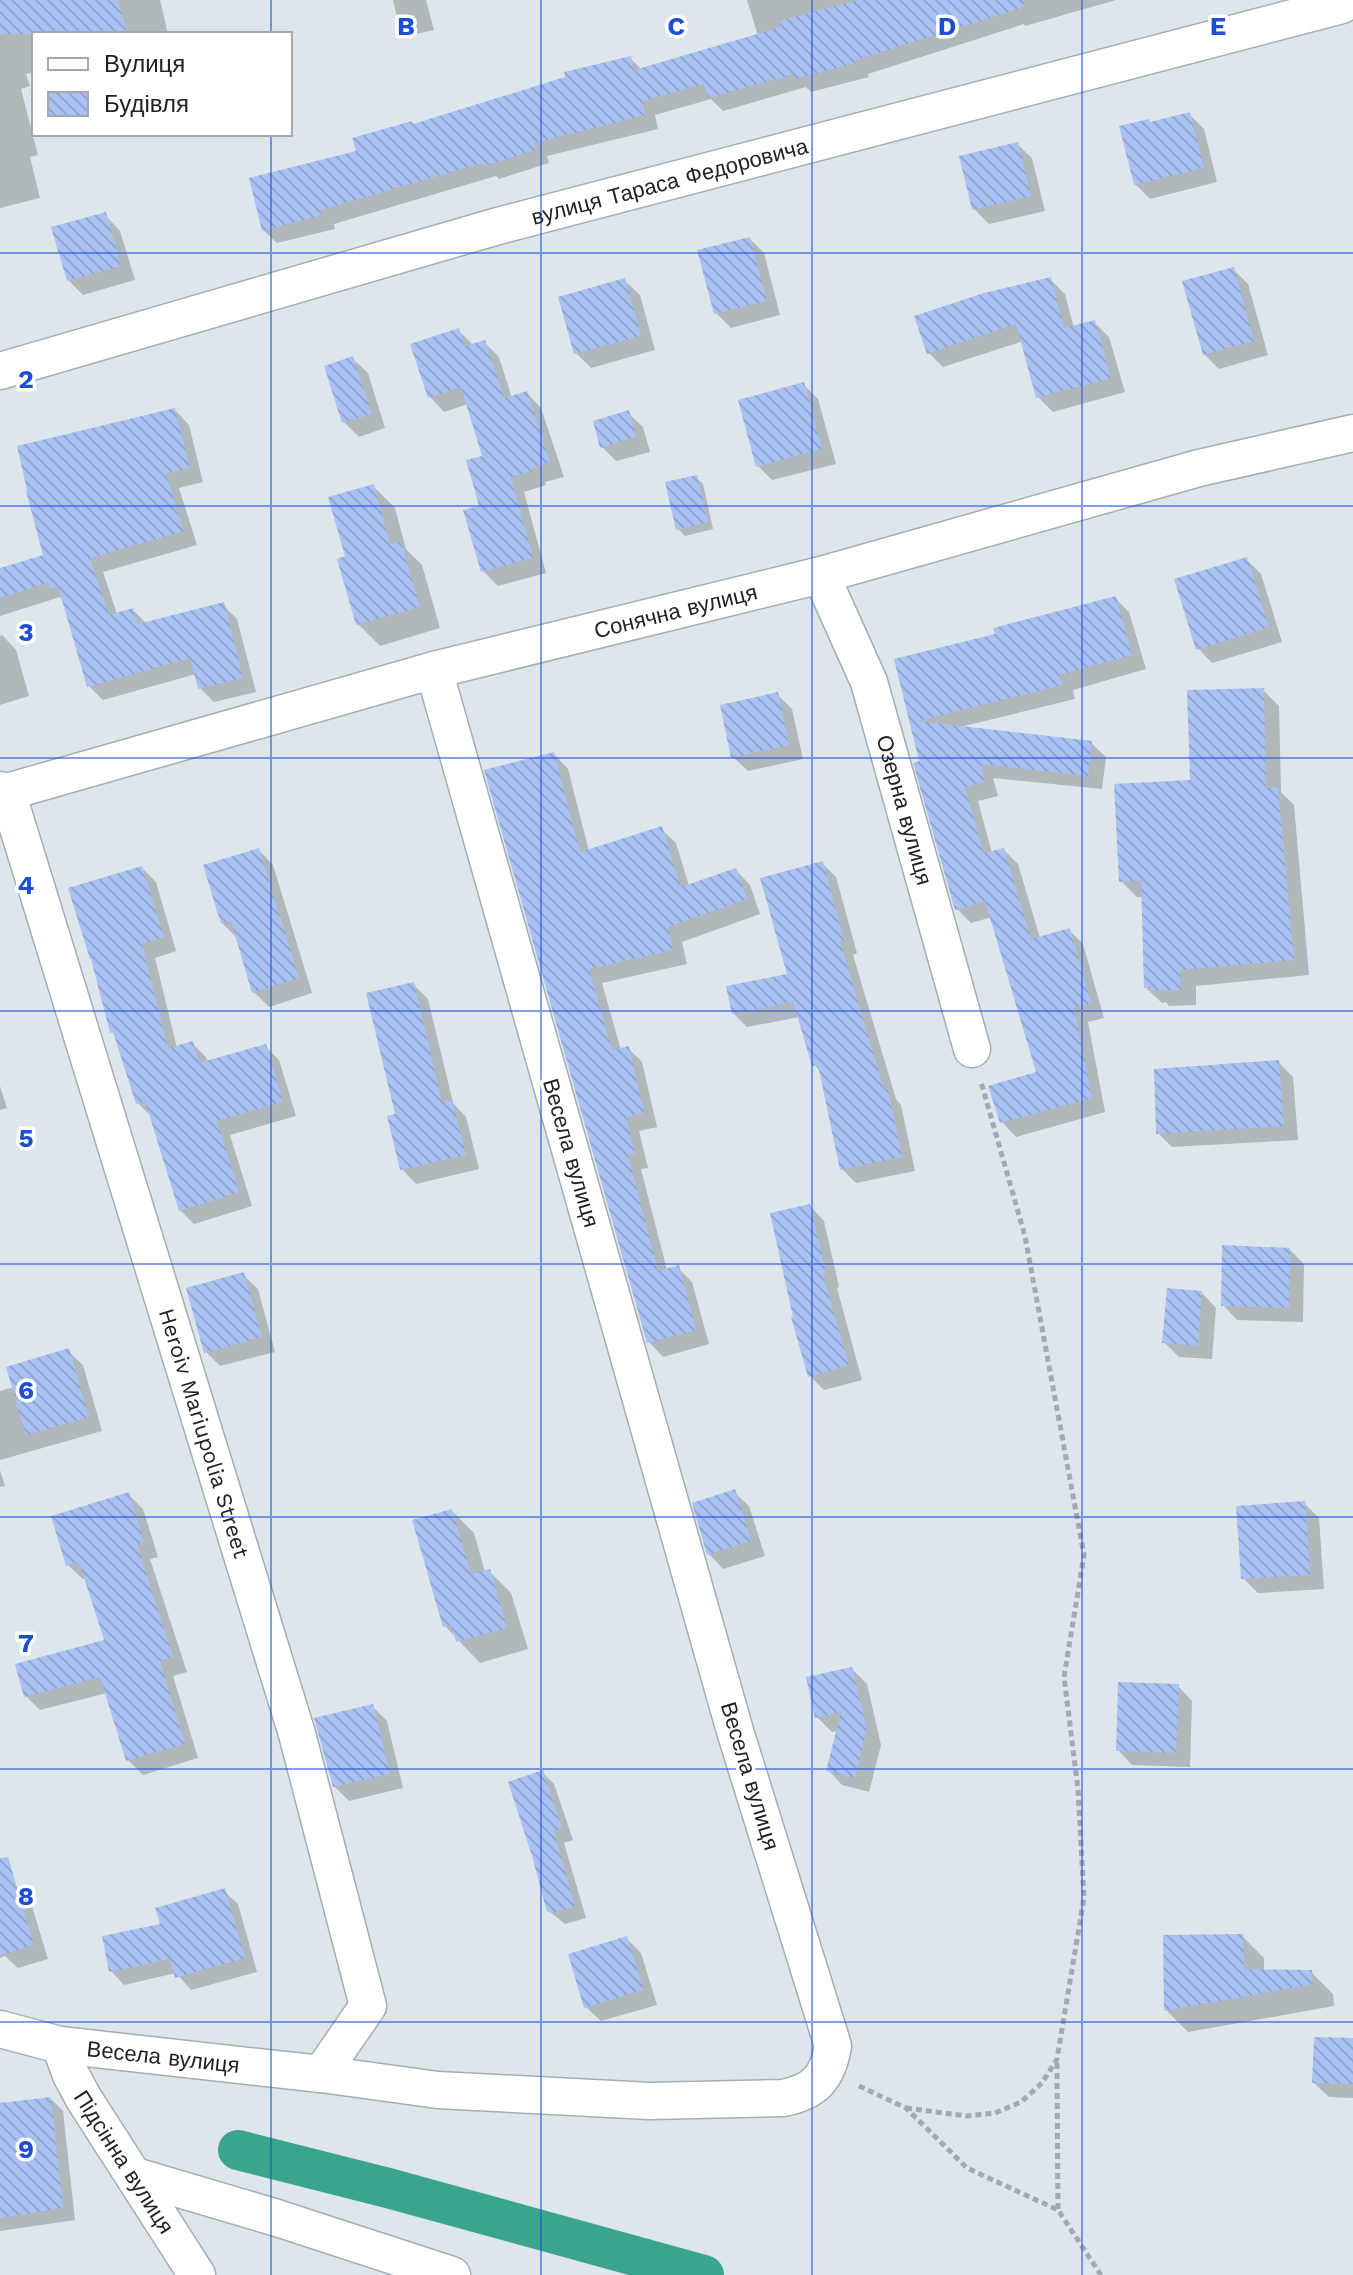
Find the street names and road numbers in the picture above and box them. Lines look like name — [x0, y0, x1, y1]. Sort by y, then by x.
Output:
street label: вулиця Тараса Федоровича — [529, 133, 811, 229]
street label: Сонячна вулиця — [591, 579, 760, 643]
street label: Озерна вулиця — [872, 732, 938, 888]
street label: Весела вулиця — [538, 1076, 604, 1230]
street label: Heroiv Mariupolia Street — [154, 1305, 254, 1561]
street label: Весела вулиця — [716, 1699, 784, 1853]
street label: Весела вулиця — [86, 2036, 241, 2077]
street label: Підсінна вулиця — [69, 2086, 179, 2238]

